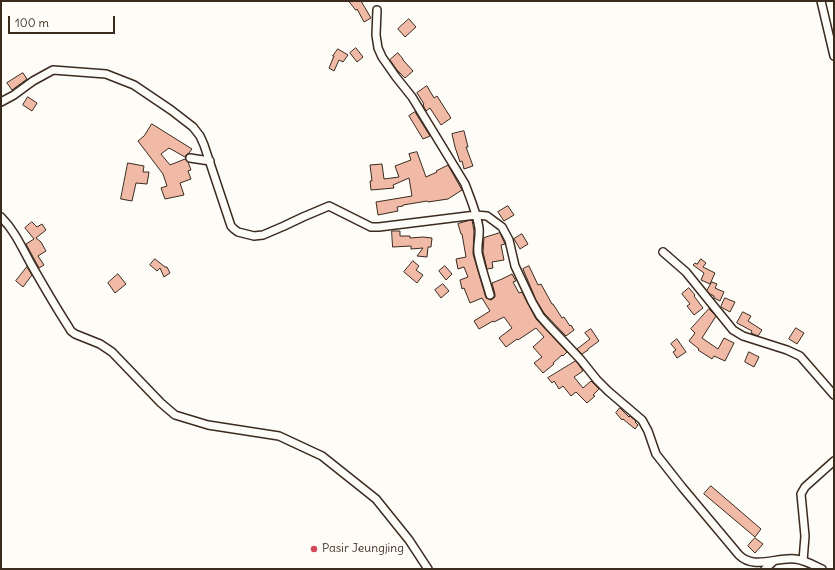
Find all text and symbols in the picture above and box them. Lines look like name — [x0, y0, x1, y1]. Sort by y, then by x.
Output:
scale bar — [10, 8, 117, 34]
text: 100 m — [15, 15, 49, 30]
place label: Pasir Jeungjing — [322, 542, 404, 556]
marker: Pasir Jeungjing — [309, 544, 319, 554]

